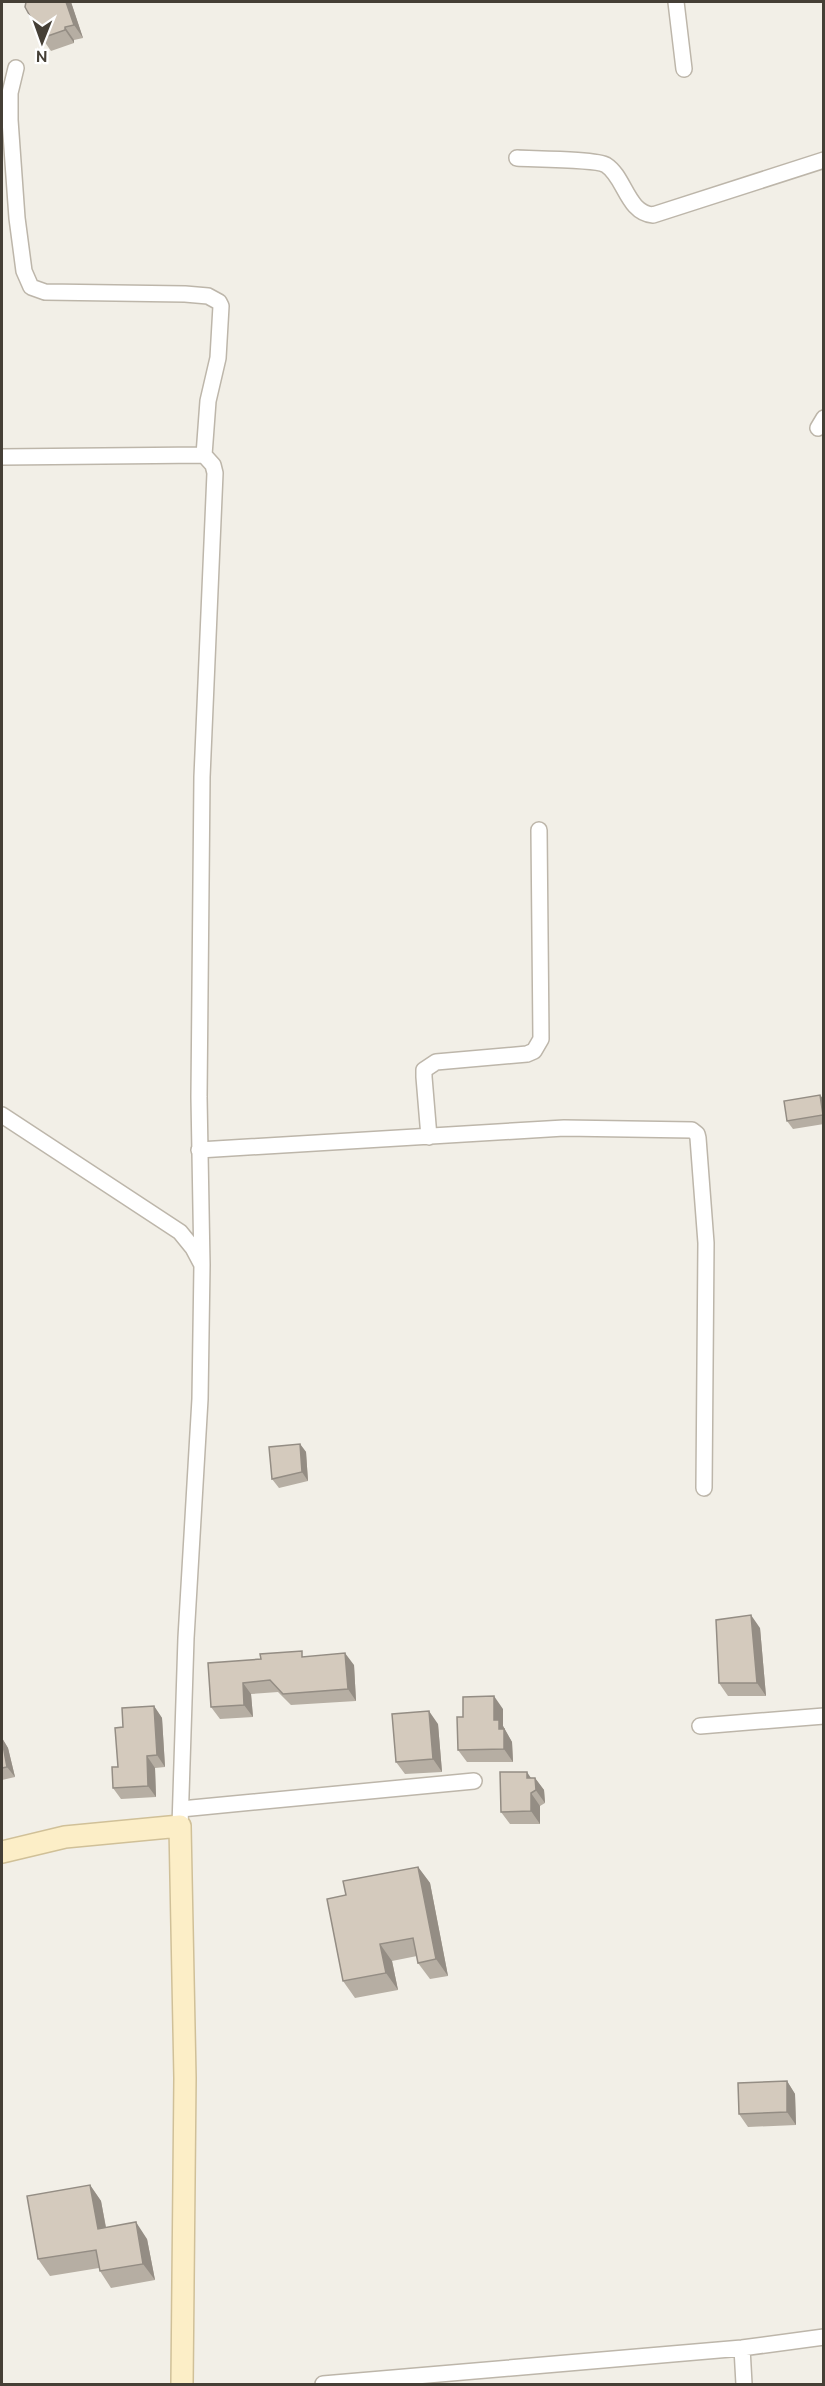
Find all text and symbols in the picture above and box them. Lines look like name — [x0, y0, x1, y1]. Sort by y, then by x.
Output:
north arrow — [12, 12, 72, 72]
text: N — [36, 48, 48, 66]

